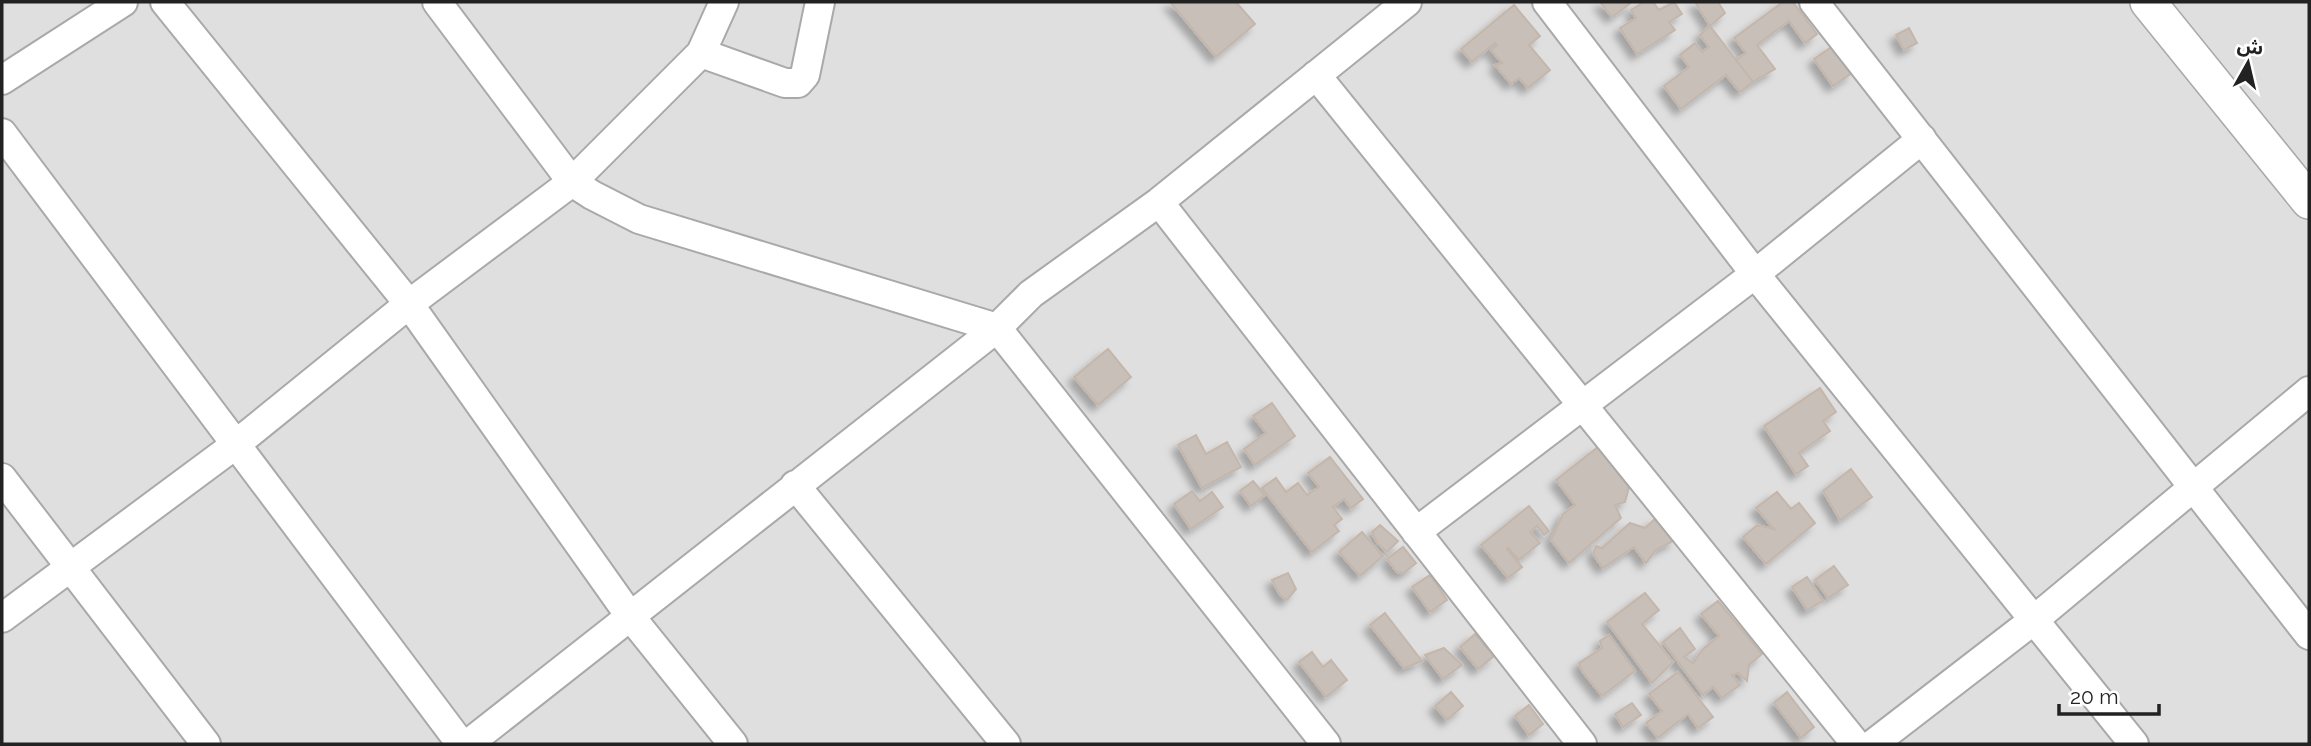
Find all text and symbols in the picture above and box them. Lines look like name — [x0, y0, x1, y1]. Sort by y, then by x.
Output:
north arrow — [2213, 28, 2283, 98]
text: ش — [2236, 33, 2265, 59]
scale bar — [2059, 672, 2159, 716]
text: 20 m — [2070, 684, 2118, 709]

